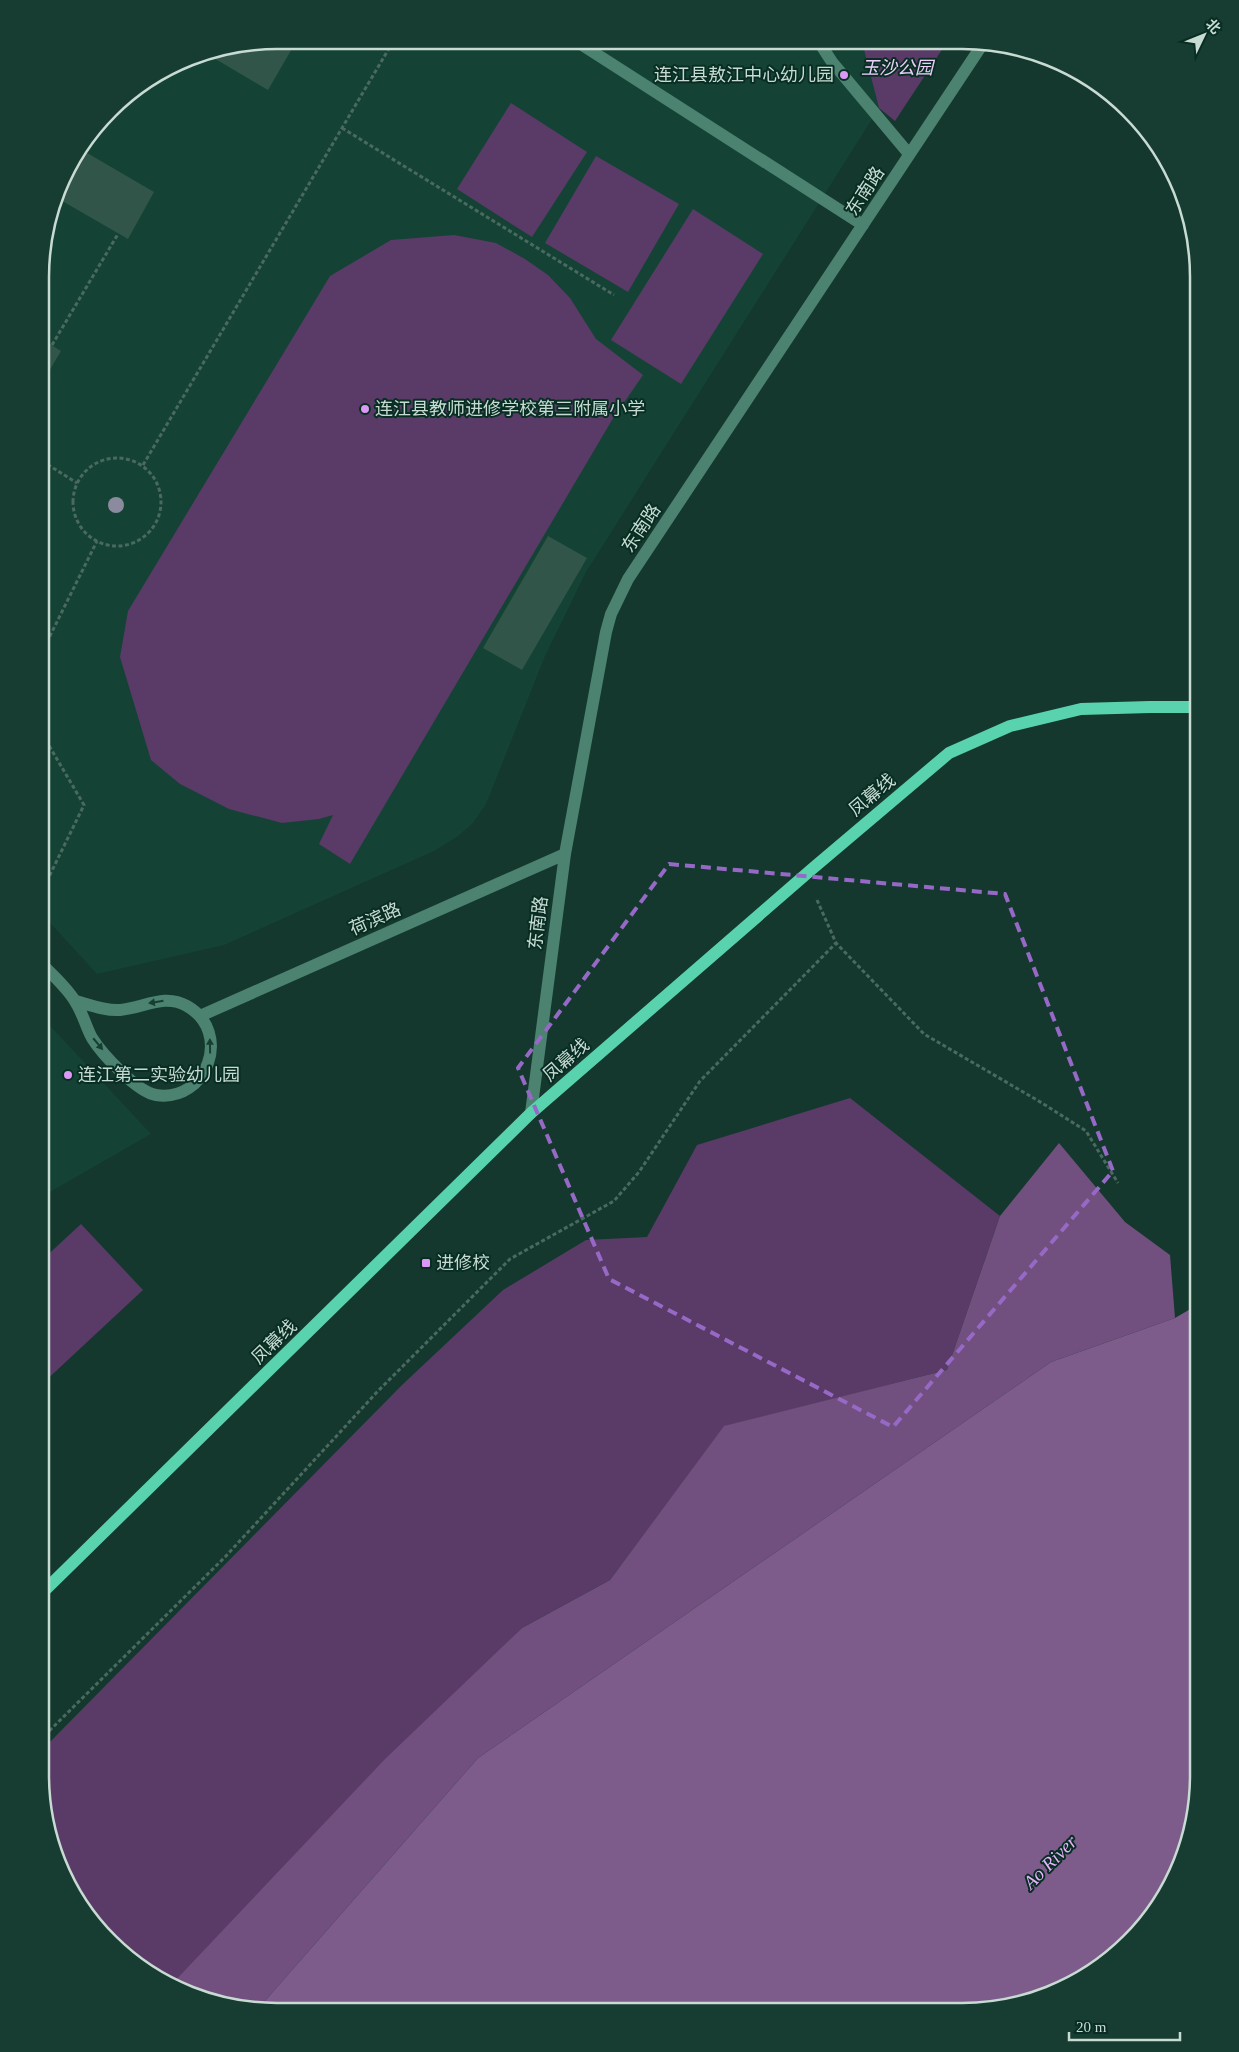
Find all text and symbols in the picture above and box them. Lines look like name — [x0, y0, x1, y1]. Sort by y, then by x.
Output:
north arrow — [1179, 10, 1229, 60]
text: 北 — [1203, 16, 1223, 37]
park label: 玉沙公园 — [861, 58, 936, 78]
place label: 连江县敖江中心幼儿园 — [654, 65, 834, 85]
marker: 连江县敖江中心幼儿园 — [838, 69, 850, 81]
street label: 东南路 — [842, 163, 888, 219]
place label: 连江县教师进修学校第三附属小学 — [375, 399, 645, 419]
marker: 连江县教师进修学校第三附属小学 — [359, 403, 371, 415]
street label: 东南路 — [618, 500, 664, 556]
street label: 凤幕线 — [845, 770, 899, 820]
street label: 东南路 — [525, 895, 551, 951]
street label: 荷滨路 — [346, 899, 404, 939]
one-way arrow — [147, 999, 163, 1007]
street label: 凤幕线 — [539, 1035, 593, 1085]
one-way arrow — [92, 1038, 104, 1050]
one-way arrow — [206, 1038, 214, 1054]
place label: 连江第二实验幼儿园 — [78, 1065, 240, 1085]
marker: 连江第二实验幼儿园 — [62, 1069, 74, 1081]
place label: 进修校 — [436, 1253, 490, 1273]
marker: 进修校 — [420, 1257, 432, 1269]
street label: 凤幕线 — [248, 1316, 300, 1368]
water label: Ao River — [1017, 1830, 1082, 1895]
scale bar — [1069, 2010, 1180, 2042]
text: 20 m — [1076, 2019, 1107, 2035]

